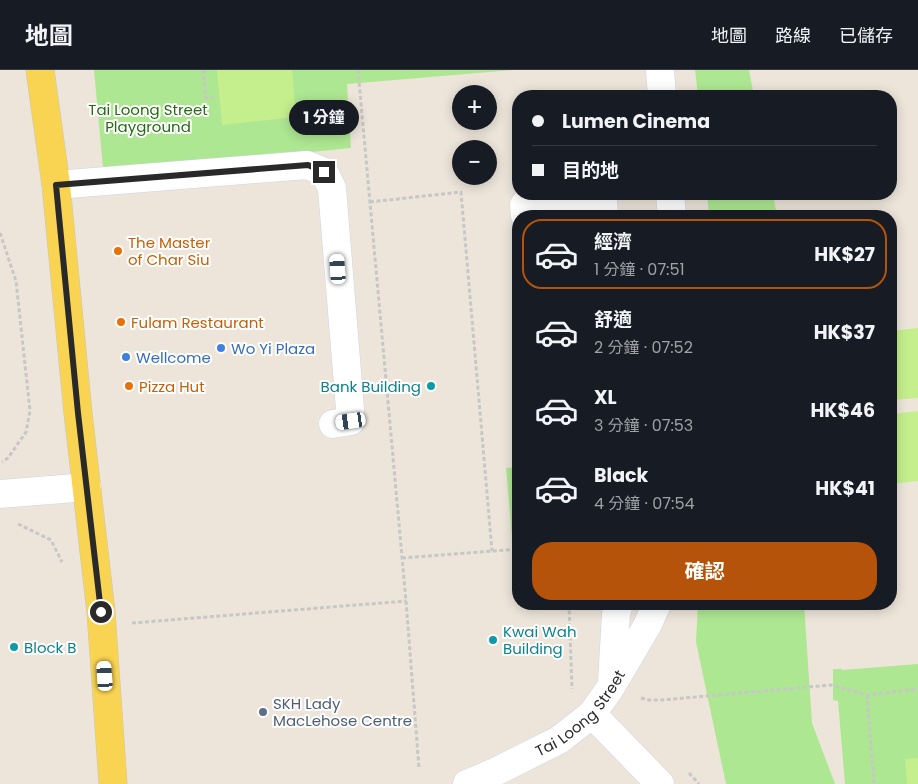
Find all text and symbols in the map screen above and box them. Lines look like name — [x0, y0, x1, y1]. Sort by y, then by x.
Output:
text: 地圖 — [25, 19, 73, 52]
text: 地圖 — [711, 23, 747, 48]
text: 路線 — [775, 23, 811, 48]
text: 已儲存 — [839, 23, 893, 48]
map controls — [452, 85, 497, 185]
button: + — [452, 85, 497, 130]
park label: Tai Loong Street Playground — [88, 99, 208, 137]
callout: 1 分鐘 — [289, 99, 359, 134]
text: 1 分鐘 — [303, 106, 345, 129]
text: Lumen Cinema — [562, 108, 710, 135]
button: − — [452, 140, 497, 185]
text: 目的地 — [562, 157, 619, 184]
route end — [313, 161, 335, 183]
text: 經濟 — [594, 228, 632, 255]
place label: The Master of Char Siu — [128, 232, 211, 270]
icon: car — [534, 232, 579, 277]
text: HK$27 — [814, 241, 875, 268]
marker: The Master of Char Siu — [112, 245, 124, 257]
car — [329, 254, 346, 284]
text: 1 分鐘 · 07:51 — [594, 258, 685, 281]
text: 舒適 — [594, 306, 632, 333]
icon: car — [534, 310, 579, 355]
place label: Fulam Restaurant — [131, 312, 264, 333]
marker: Fulam Restaurant — [115, 316, 127, 328]
text: HK$37 — [814, 319, 875, 346]
text: 2 分鐘 · 07:52 — [594, 336, 693, 359]
place label: Wo Yi Plaza — [231, 338, 315, 359]
marker: Wo Yi Plaza — [215, 342, 227, 354]
place label: Wellcome — [136, 347, 211, 368]
marker: Wellcome — [120, 351, 132, 363]
place label: Pizza Hut — [139, 376, 205, 397]
place label: Bank Building — [321, 376, 421, 397]
marker: Pizza Hut — [123, 380, 135, 392]
marker: Bank Building — [425, 380, 437, 392]
text: XL — [594, 384, 617, 411]
icon: car — [534, 388, 579, 433]
text: HK$46 — [810, 397, 875, 424]
car — [335, 411, 366, 431]
text: 3 分鐘 · 07:53 — [594, 414, 693, 437]
text: Black — [594, 462, 648, 489]
icon: car — [534, 466, 579, 511]
text: HK$41 — [815, 475, 875, 502]
text: 4 分鐘 · 07:54 — [594, 492, 695, 515]
button: 確認 — [532, 542, 877, 600]
route start — [90, 601, 112, 623]
place label: Kwai Wah Building — [503, 621, 577, 659]
marker: Kwai Wah Building — [487, 634, 499, 646]
place label: Block B — [24, 637, 77, 658]
marker: Block B — [8, 641, 20, 653]
car — [96, 661, 113, 691]
street label: Tai Loong Street — [531, 666, 630, 761]
place label: SKH Lady MacLehose Centre — [273, 693, 412, 731]
marker: SKH Lady MacLehose Centre — [257, 706, 269, 718]

